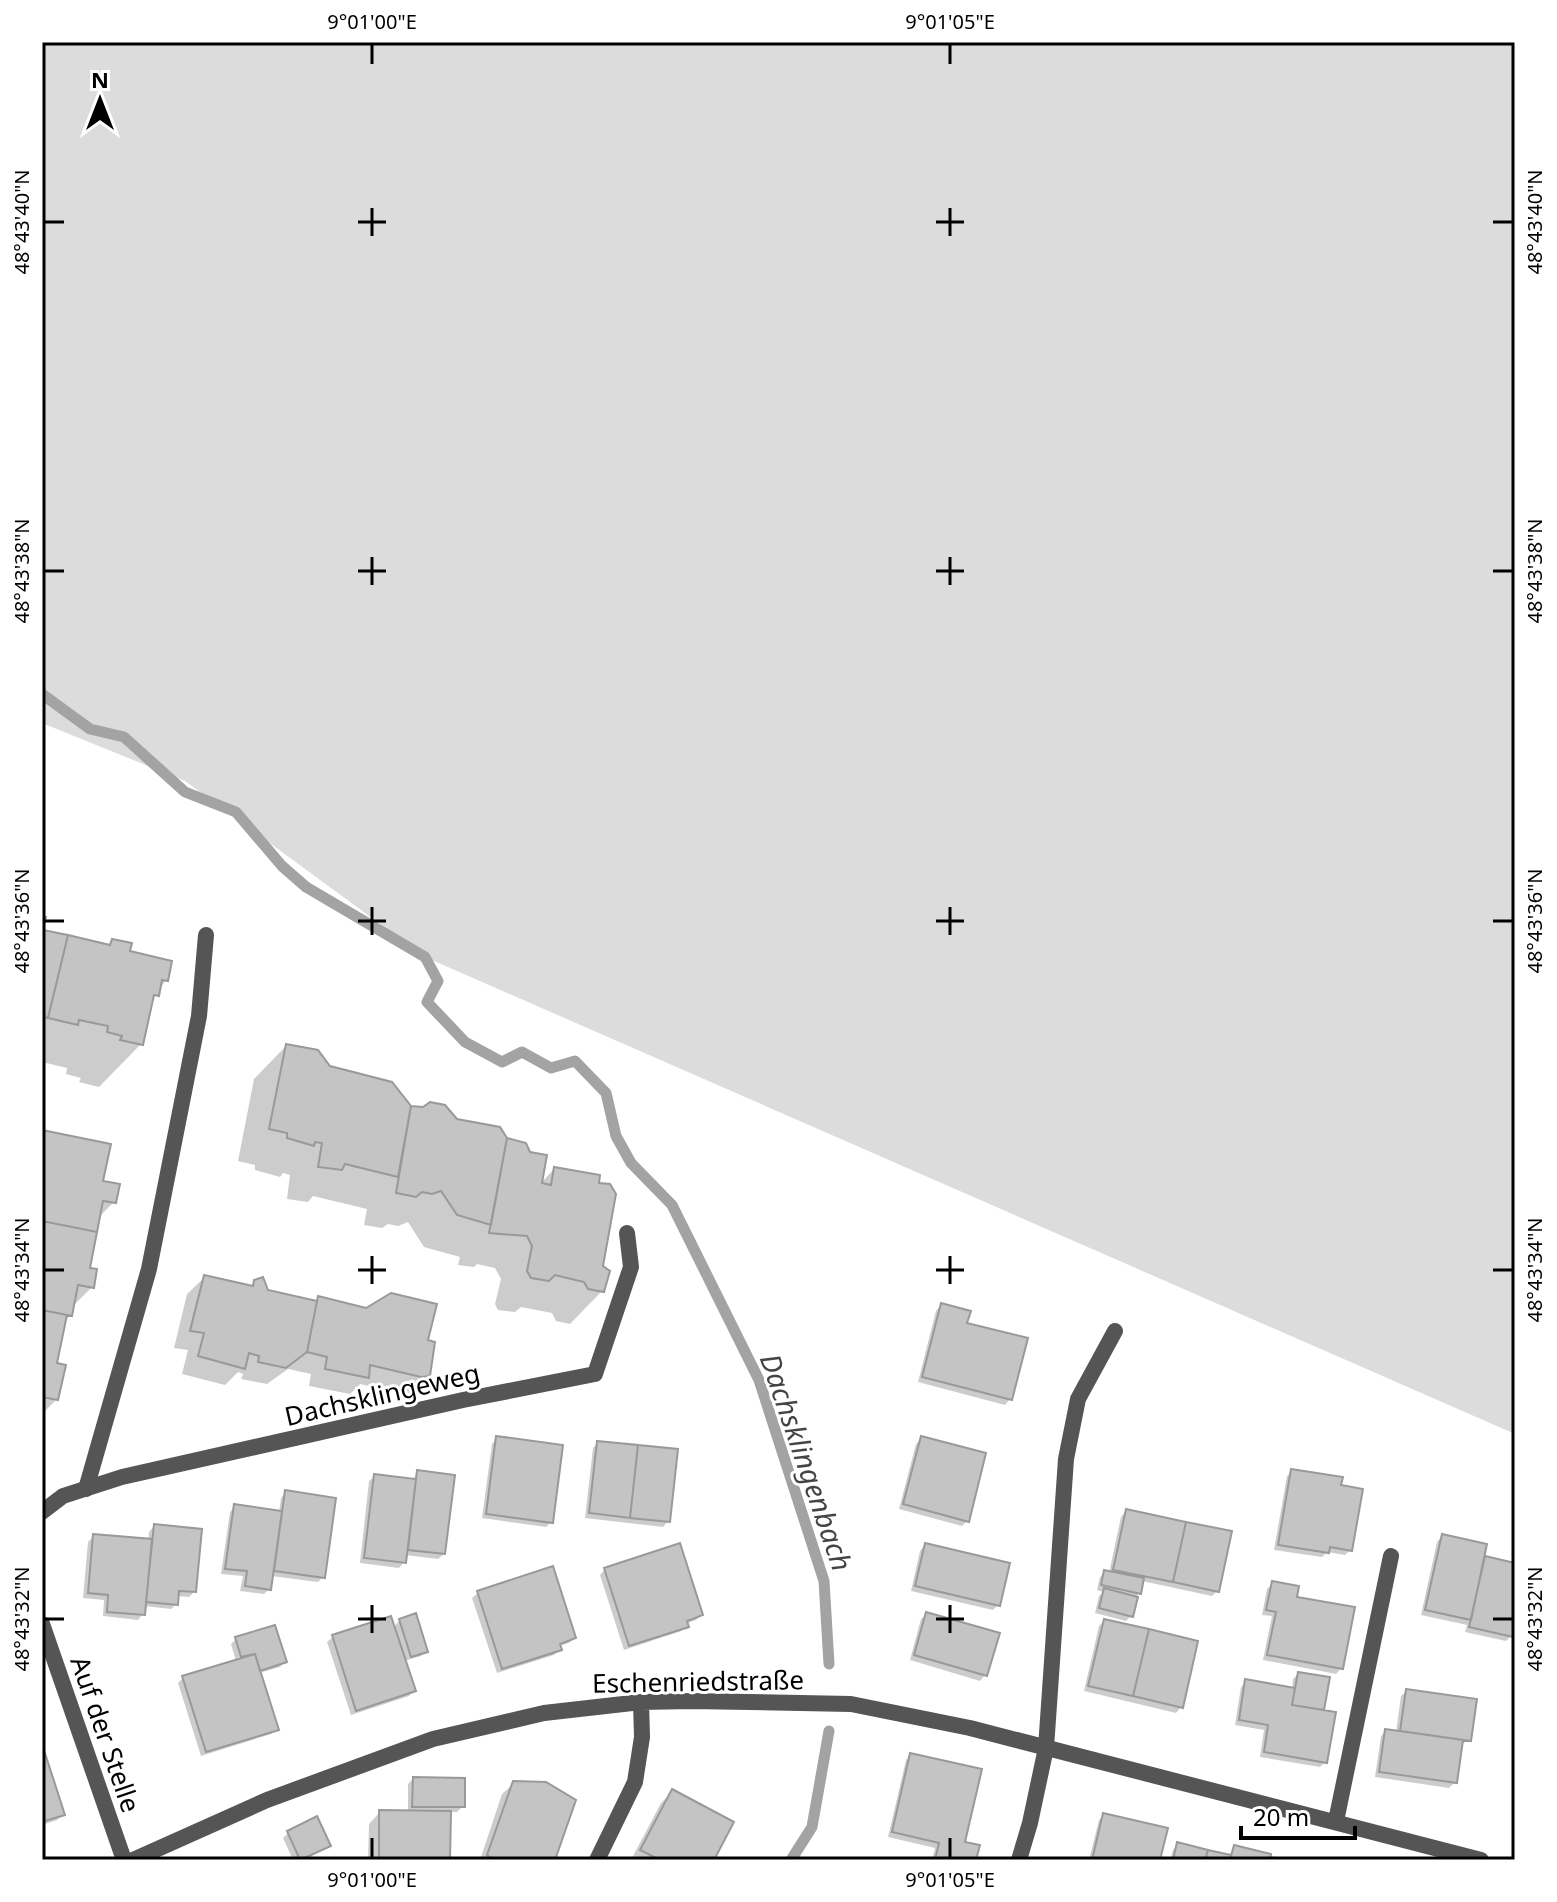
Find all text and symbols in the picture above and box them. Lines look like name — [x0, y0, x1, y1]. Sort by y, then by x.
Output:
text: 9°01'00"E — [327, 8, 417, 35]
text: 9°01'05"E — [905, 8, 995, 35]
north arrow — [60, 60, 140, 140]
text: N — [91, 64, 109, 94]
text: 48°43'40"N — [8, 169, 35, 275]
text: 48°43'40"N — [1521, 169, 1548, 275]
text: 48°43'38"N — [8, 518, 35, 624]
text: 48°43'38"N — [1521, 518, 1548, 624]
text: 48°43'36"N — [8, 868, 35, 974]
text: 48°43'36"N — [1521, 868, 1548, 974]
text: 48°43'34"N — [8, 1217, 35, 1323]
text: 48°43'34"N — [1521, 1217, 1548, 1323]
water label: Dachsklingenbach — [752, 1348, 862, 1576]
street label: Dachsklingeweg — [281, 1354, 483, 1434]
text: 48°43'32"N — [8, 1566, 35, 1672]
text: 48°43'32"N — [1521, 1566, 1548, 1672]
street label: Auf der Stelle — [62, 1651, 150, 1817]
street label: Eschenriedstraße — [592, 1661, 804, 1701]
scale bar — [1241, 1790, 1355, 1840]
text: 20 m — [1253, 1800, 1309, 1833]
text: 9°01'00"E — [327, 1866, 417, 1893]
text: 9°01'05"E — [905, 1866, 995, 1893]

